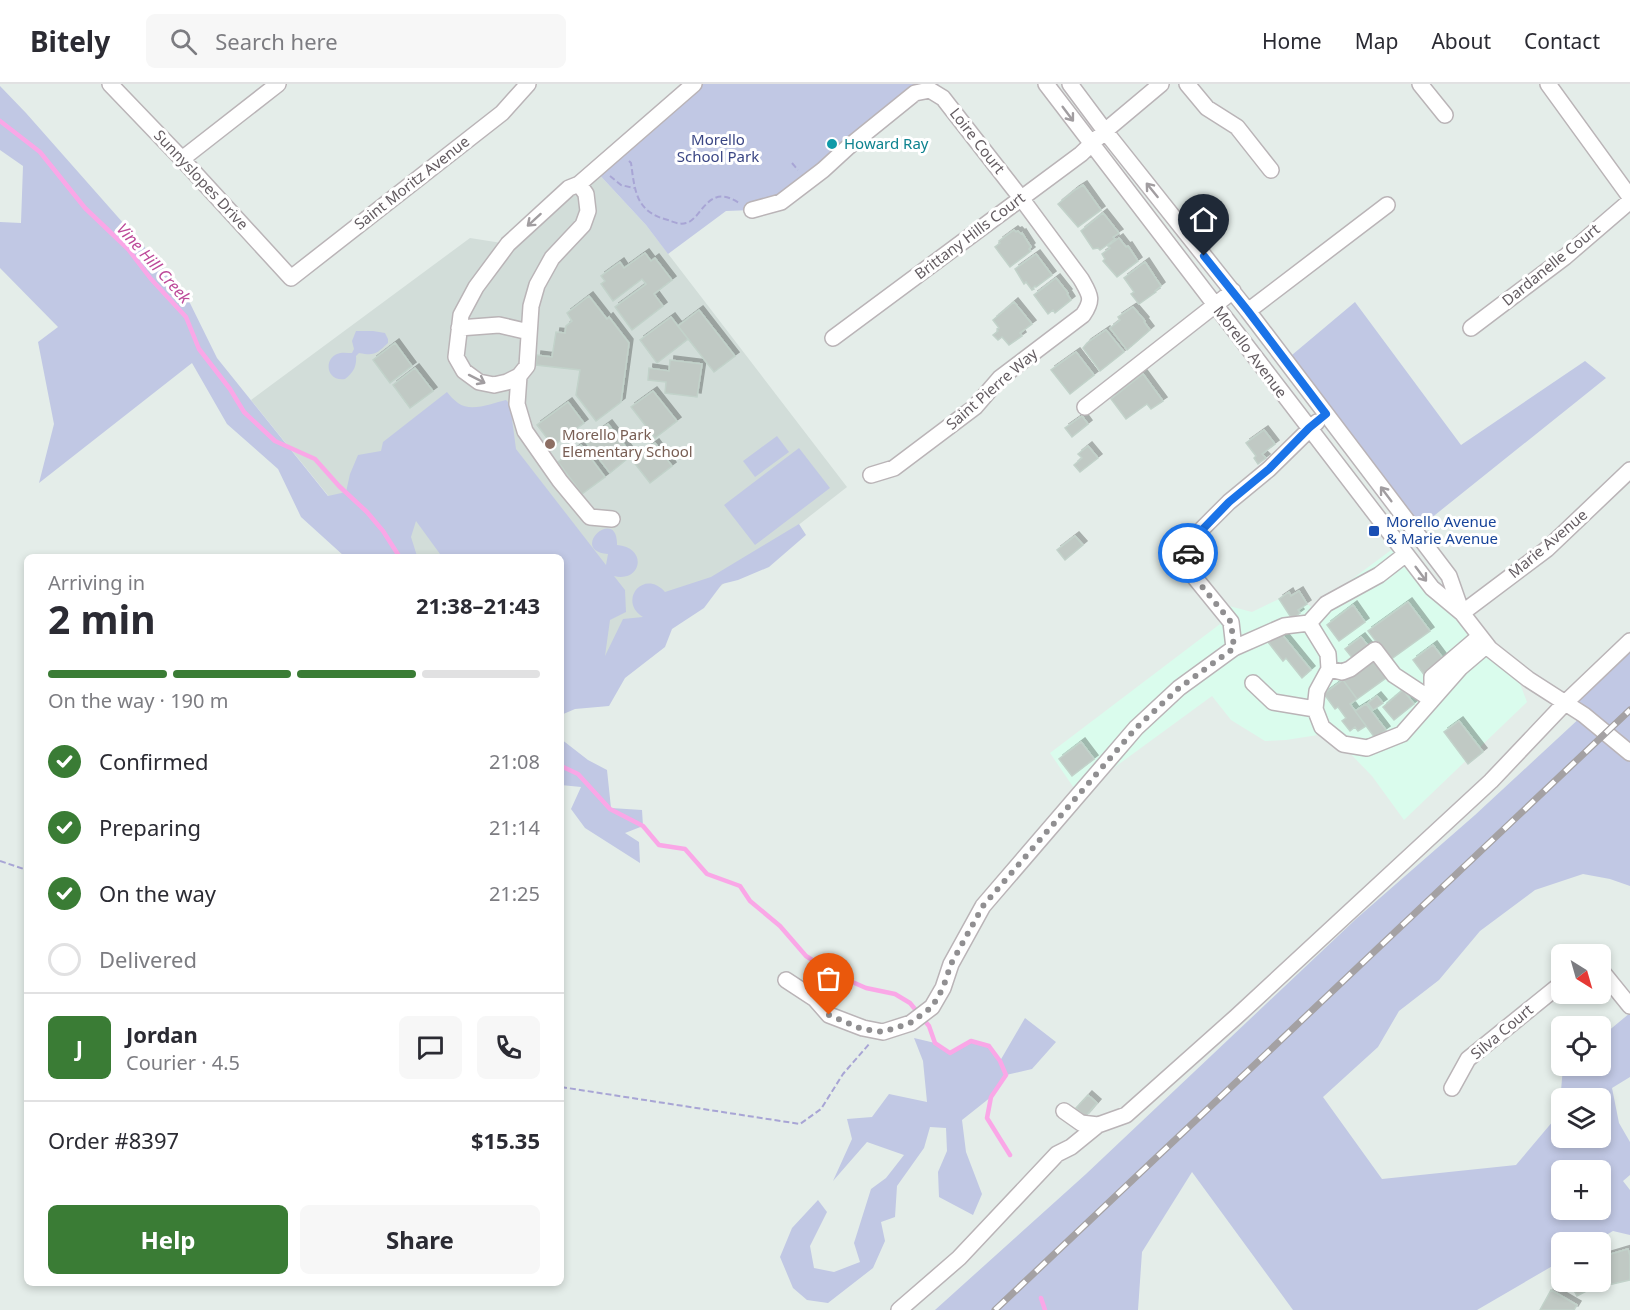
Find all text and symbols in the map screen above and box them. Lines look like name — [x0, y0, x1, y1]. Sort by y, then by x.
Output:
search box — [146, 14, 566, 68]
text: Bitely — [30, 22, 110, 60]
icon: search — [167, 25, 200, 58]
text: Search here — [215, 26, 338, 56]
text: Home — [1262, 27, 1322, 55]
text: Map — [1355, 27, 1398, 55]
text: About — [1431, 27, 1491, 55]
text: Contact — [1524, 27, 1600, 55]
street label: Loire Court — [946, 103, 1010, 178]
one-way arrow — [1062, 106, 1075, 122]
street label: Sunnyslopes Drive — [150, 125, 253, 234]
park label: Morello School Park — [677, 129, 759, 166]
street label: Saint Moritz Avenue — [350, 131, 473, 233]
place label: Howard Ray — [844, 133, 929, 153]
marker: Howard Ray — [825, 137, 839, 151]
one-way arrow — [1145, 182, 1158, 198]
street label: Brittany Hills Court — [910, 187, 1029, 283]
pin — [1178, 194, 1229, 256]
icon: home — [1187, 203, 1220, 236]
one-way arrow — [527, 213, 542, 227]
water label: Vine Hill Creek — [112, 218, 197, 309]
street label: Dardanelle Court — [1497, 218, 1604, 310]
street label: Morello Avenue — [1210, 301, 1292, 402]
street label: Saint Pierre Way — [942, 343, 1041, 433]
one-way arrow — [468, 373, 485, 385]
place label: Morello Park Elementary School — [562, 424, 693, 461]
marker: Morello Park Elementary School — [543, 437, 557, 451]
one-way arrow — [1380, 486, 1393, 502]
street label: Marie Avenue — [1504, 504, 1591, 582]
place label: Morello Avenue & Marie Avenue — [1386, 511, 1498, 548]
courier — [1158, 523, 1218, 583]
marker: Morello Avenue & Marie Avenue — [1367, 524, 1381, 538]
icon: car — [1172, 537, 1205, 570]
one-way arrow — [1414, 565, 1427, 581]
text: Arriving in — [48, 569, 145, 596]
text: 21:38–21:43 — [416, 590, 540, 620]
text: 2 min — [48, 592, 155, 645]
text: On the way · 190 m — [48, 687, 228, 714]
icon: check — [48, 745, 81, 778]
text: Confirmed — [99, 746, 209, 776]
text: 21:08 — [489, 748, 540, 775]
icon: check — [48, 811, 81, 844]
text: Preparing — [99, 812, 201, 842]
text: 21:14 — [489, 814, 540, 841]
icon: check — [48, 877, 81, 910]
text: On the way — [99, 878, 216, 908]
text: 21:25 — [489, 880, 540, 907]
text: Delivered — [99, 944, 197, 974]
north arrow — [1551, 944, 1611, 1004]
map controls — [1551, 944, 1611, 1292]
pin — [803, 953, 854, 1015]
icon: bag — [812, 962, 845, 995]
street label: Silva Court — [1466, 999, 1537, 1063]
button: chat — [399, 1016, 462, 1079]
button: phone — [477, 1016, 540, 1079]
button: locate — [1551, 1016, 1611, 1076]
text: Jordan — [126, 1019, 198, 1049]
text: J — [76, 1032, 83, 1062]
text: Courier · 4.5 — [126, 1049, 240, 1076]
button: layers — [1551, 1088, 1611, 1148]
text: Order #8397 — [48, 1125, 179, 1155]
text: $15.35 — [471, 1125, 540, 1155]
button: + — [1551, 1160, 1611, 1220]
button: Help — [48, 1205, 288, 1274]
button: Share — [300, 1205, 540, 1274]
button: − — [1551, 1232, 1611, 1292]

